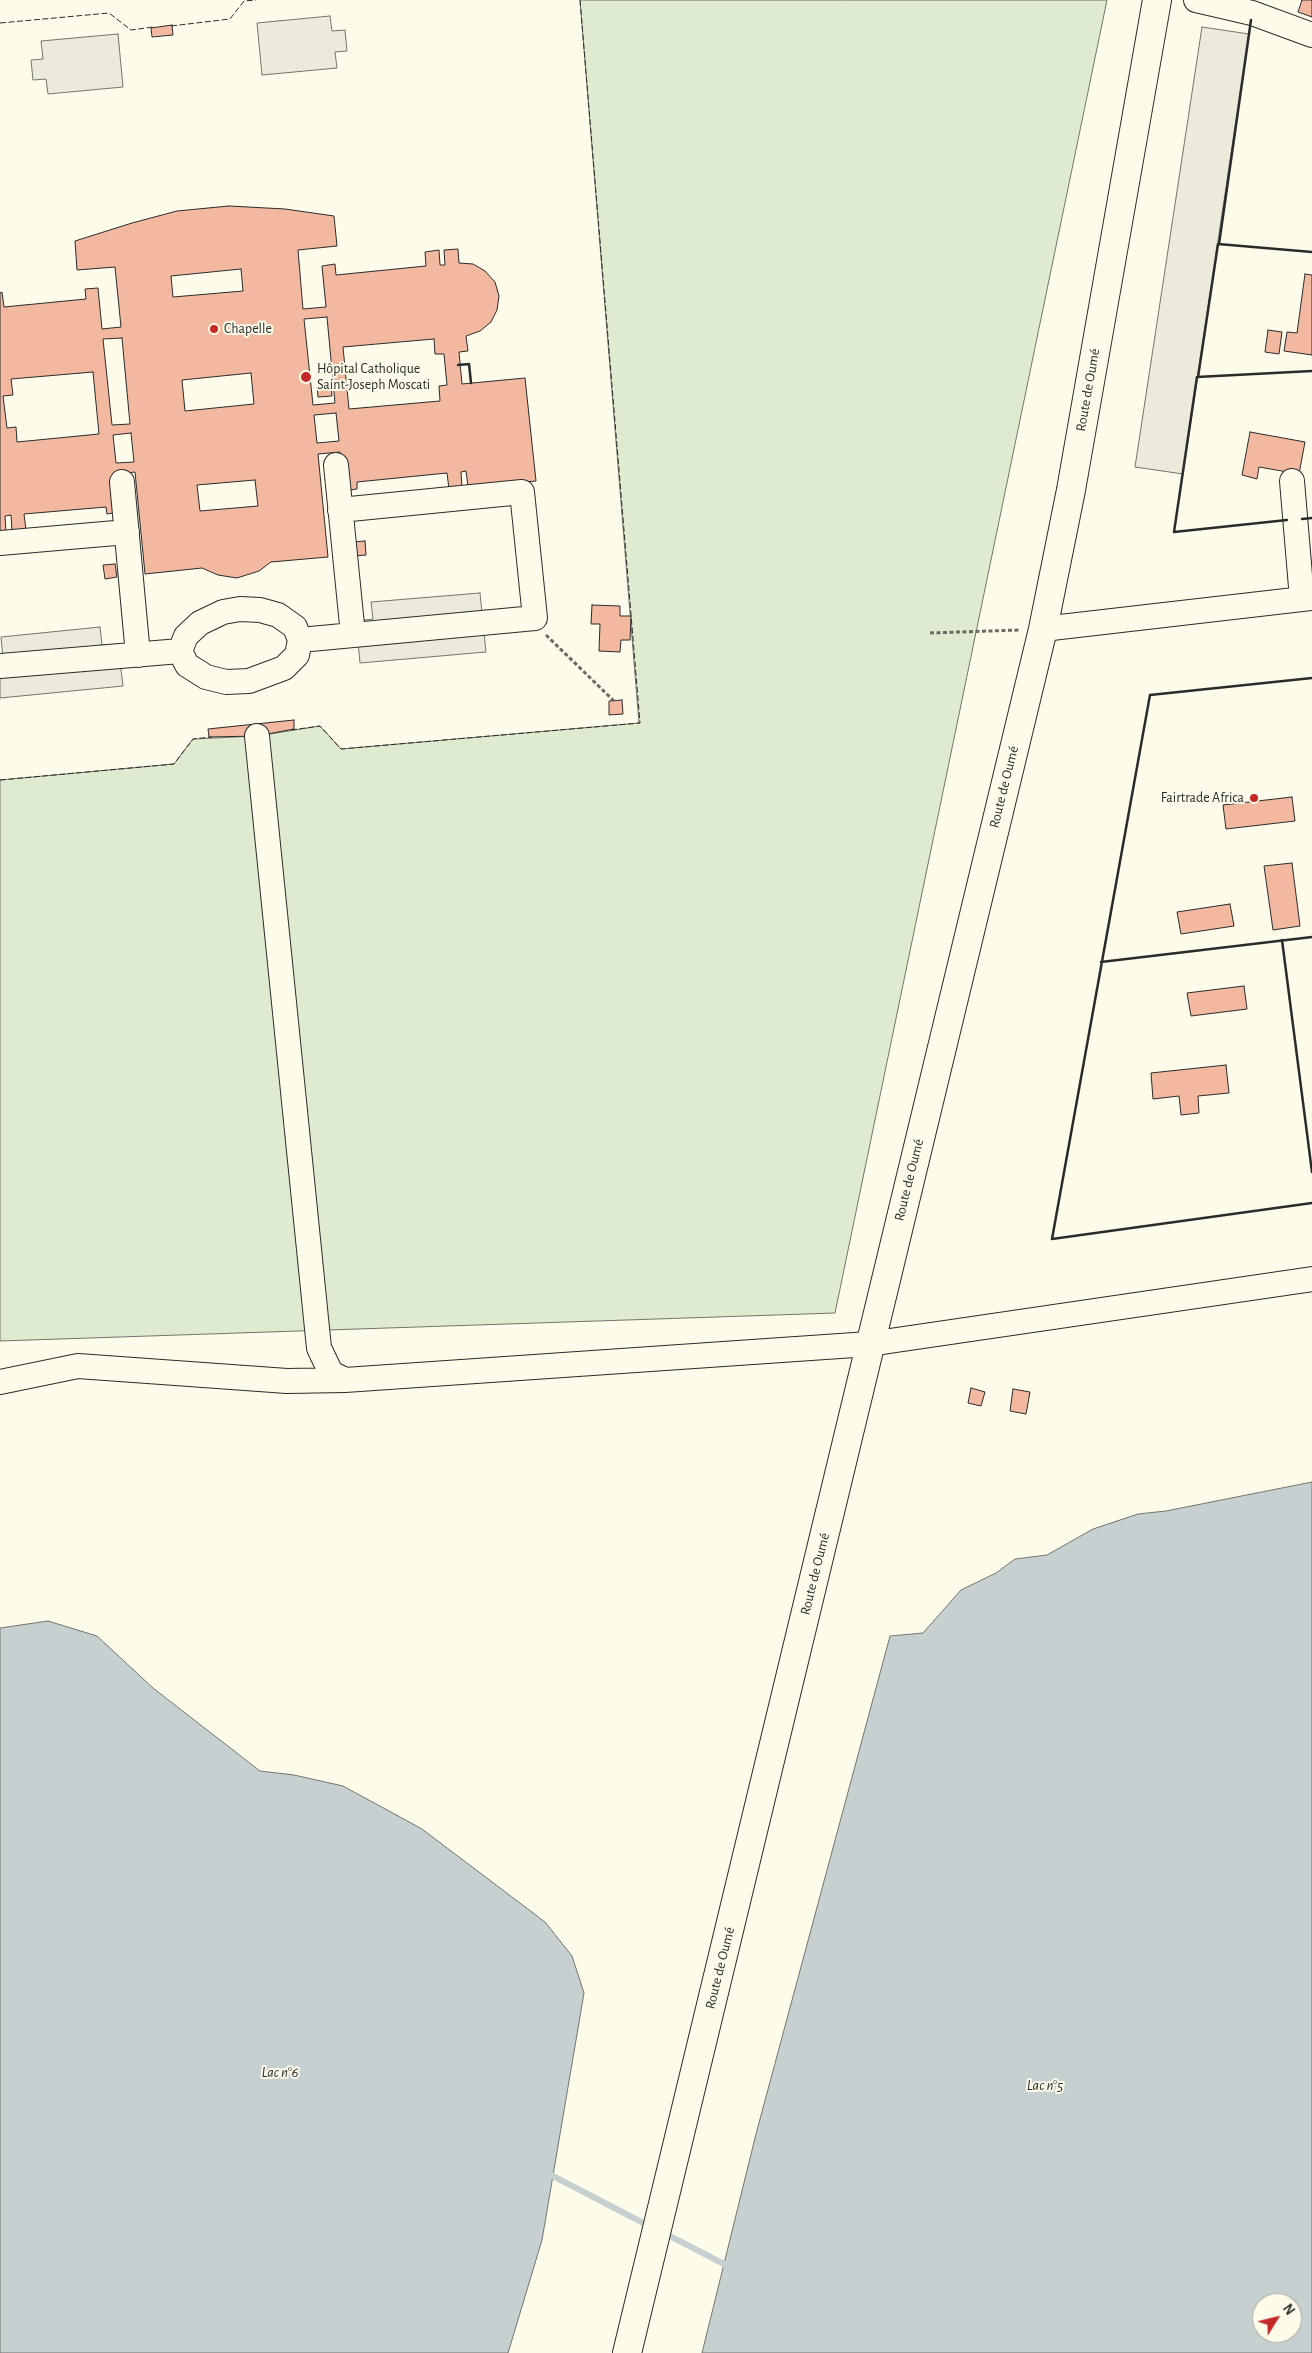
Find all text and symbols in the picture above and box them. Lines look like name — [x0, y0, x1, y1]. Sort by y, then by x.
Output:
place label: Chapelle — [224, 321, 272, 337]
marker: Chapelle — [208, 323, 220, 335]
street label: Route de Oumé — [1072, 347, 1104, 433]
place label: Hôpital Catholique Saint-Joseph Moscati — [317, 361, 430, 394]
marker: Hôpital Catholique Saint-Joseph Moscati — [299, 370, 313, 384]
street label: Route de Oumé — [986, 744, 1022, 830]
place label: Fairtrade Africa — [1161, 790, 1244, 806]
marker: Fairtrade Africa — [1248, 792, 1260, 804]
street label: Route de Oumé — [891, 1137, 927, 1223]
street label: Route de Oumé — [797, 1531, 833, 1617]
street label: Route de Oumé — [702, 1925, 738, 2011]
water label: Lac n°6 — [261, 2063, 299, 2081]
water label: Lac n°5 — [1027, 2076, 1063, 2094]
north arrow — [1252, 2293, 1302, 2343]
text: N — [1280, 2302, 1297, 2318]

